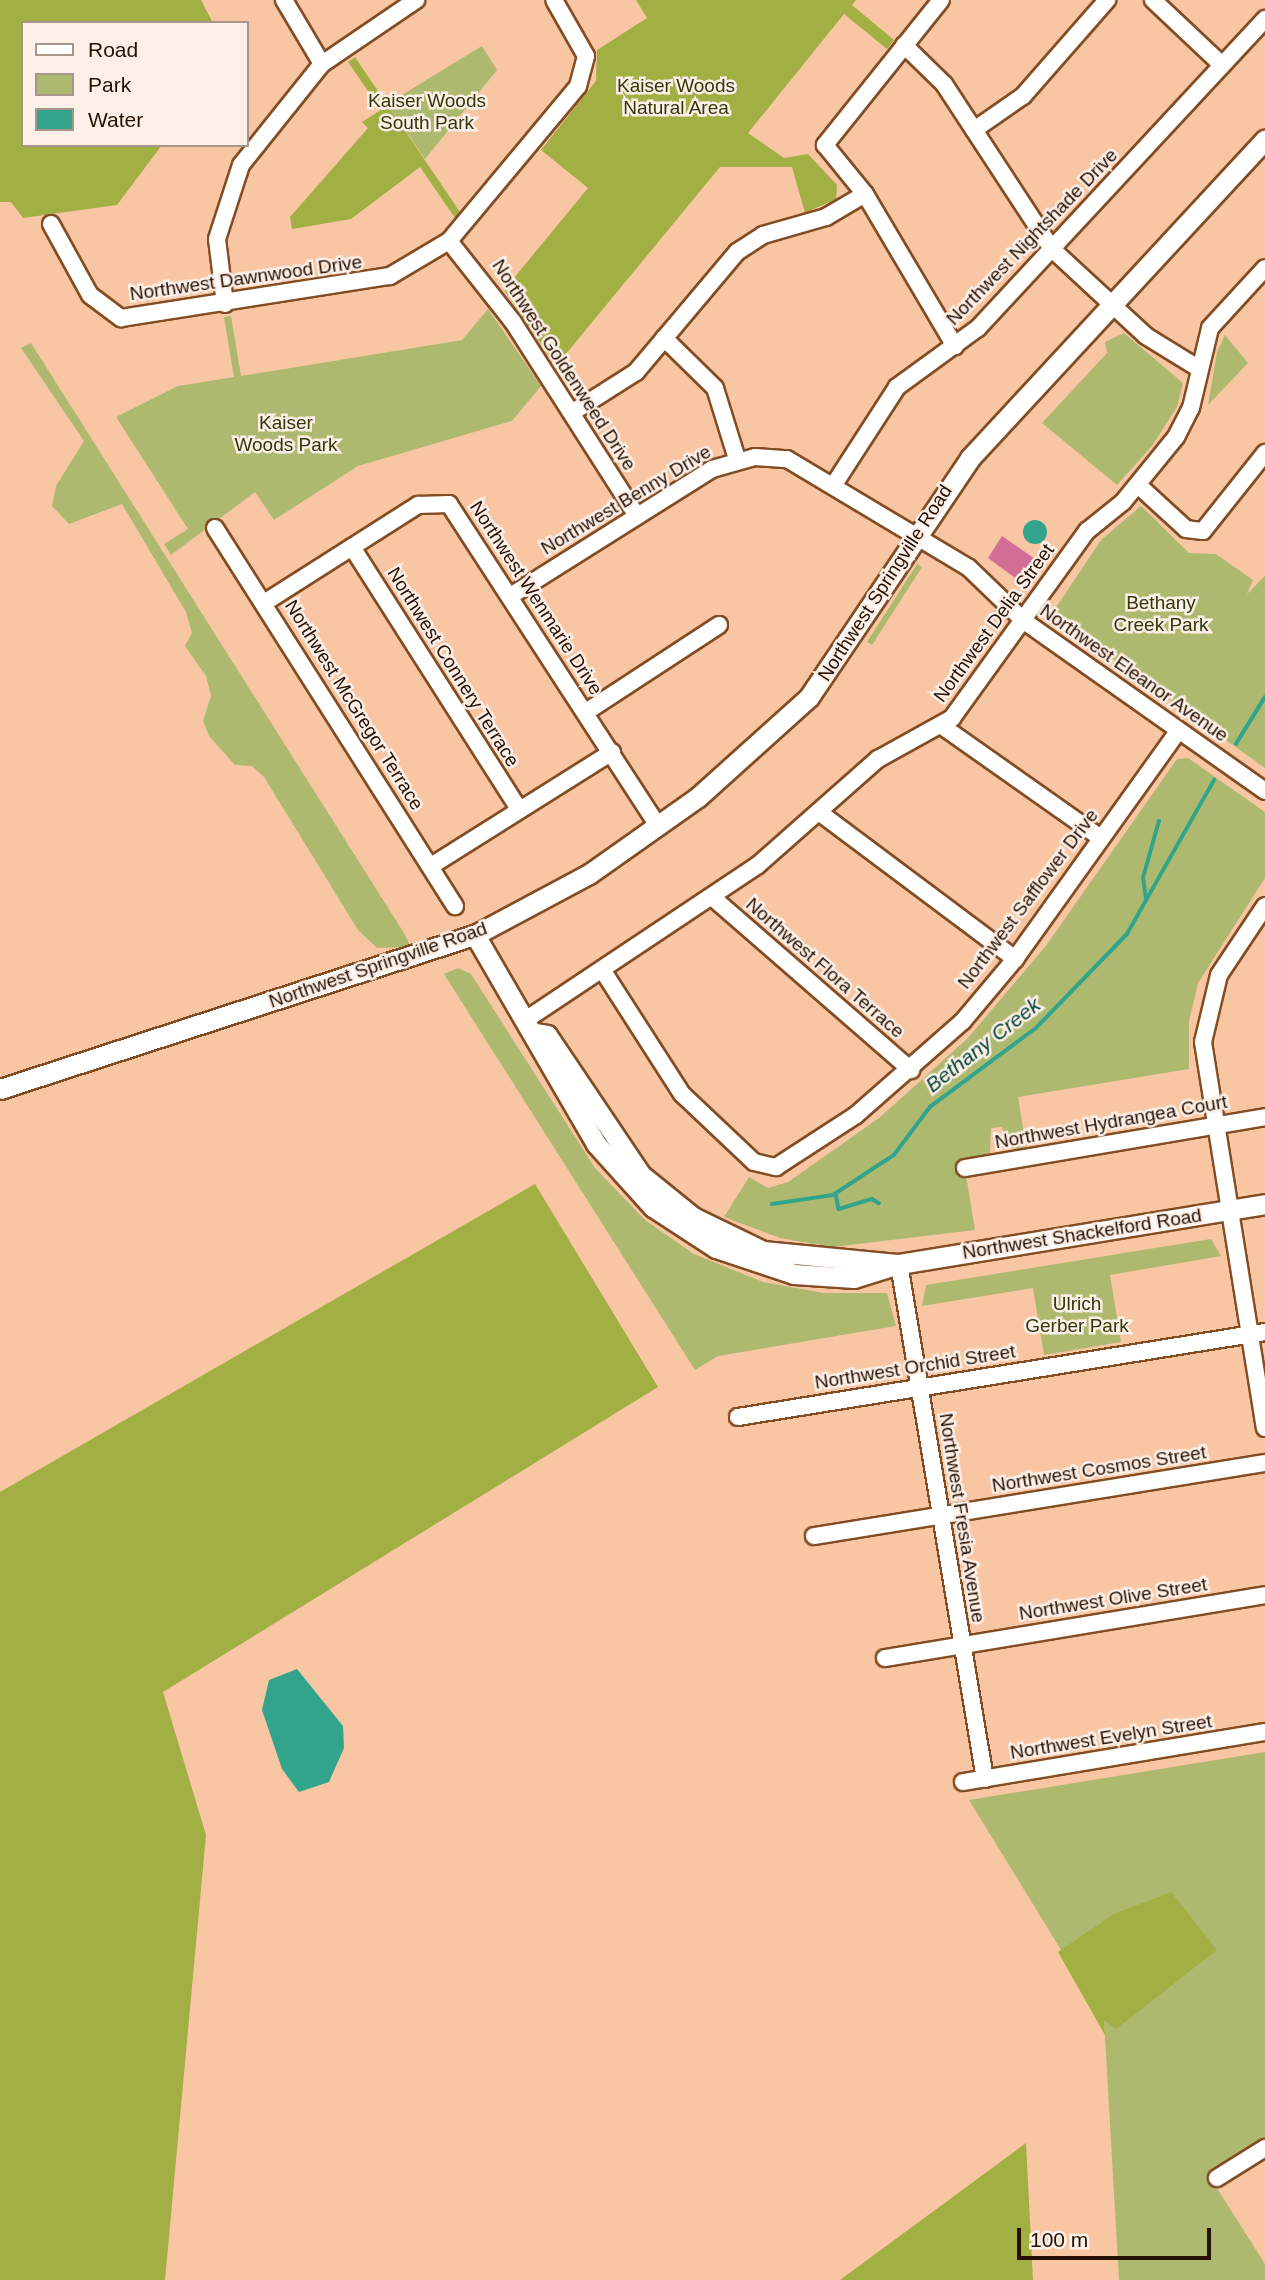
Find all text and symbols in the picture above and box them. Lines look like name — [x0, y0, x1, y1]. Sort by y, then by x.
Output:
legend — [21, 21, 248, 147]
text: Road — [88, 38, 138, 61]
text: Park — [88, 73, 131, 96]
park label: Kaiser Woods Natural Area — [617, 75, 735, 119]
park label: Kaiser Woods South Park — [368, 90, 486, 134]
text: Water — [88, 108, 143, 131]
street label: Northwest Nightshade Drive — [942, 144, 1122, 330]
street label: Northwest Dawnwood Drive — [128, 250, 364, 306]
street label: Northwest Goldenweed Drive — [487, 255, 641, 475]
park label: Kaiser Woods Park — [234, 412, 338, 456]
street label: Northwest Benny Drive — [537, 440, 715, 560]
street label: Northwest Springville Road — [813, 481, 957, 685]
street label: Northwest Wenmarie Drive — [465, 497, 607, 699]
street label: Northwest Delia Street — [929, 539, 1059, 707]
street label: Northwest Connery Terrace — [382, 563, 524, 771]
park label: Bethany Creek Park — [1113, 592, 1209, 636]
street label: Northwest McGregor Terrace — [280, 596, 428, 814]
street label: Northwest Eleanor Avenue — [1035, 599, 1233, 747]
street label: Northwest Safflower Drive — [953, 805, 1103, 993]
street label: Northwest Flora Terrace — [741, 893, 909, 1043]
street label: Northwest Springville Road — [266, 917, 490, 1013]
water label: Bethany Creek — [921, 992, 1045, 1098]
street label: Northwest Hydrangea Court — [993, 1090, 1229, 1154]
street label: Northwest Shackelford Road — [961, 1204, 1203, 1264]
park label: Ulrich Gerber Park — [1025, 1293, 1129, 1337]
street label: Northwest Orchid Street — [813, 1340, 1017, 1394]
street label: Northwest Fresia Avenue — [934, 1411, 990, 1625]
street label: Northwest Cosmos Street — [990, 1441, 1208, 1497]
street label: Northwest Olive Street — [1017, 1573, 1209, 1625]
street label: Northwest Evelyn Street — [1009, 1710, 1213, 1764]
scale bar — [1020, 2214, 1214, 2258]
text: 100 m — [1030, 2228, 1088, 2251]

